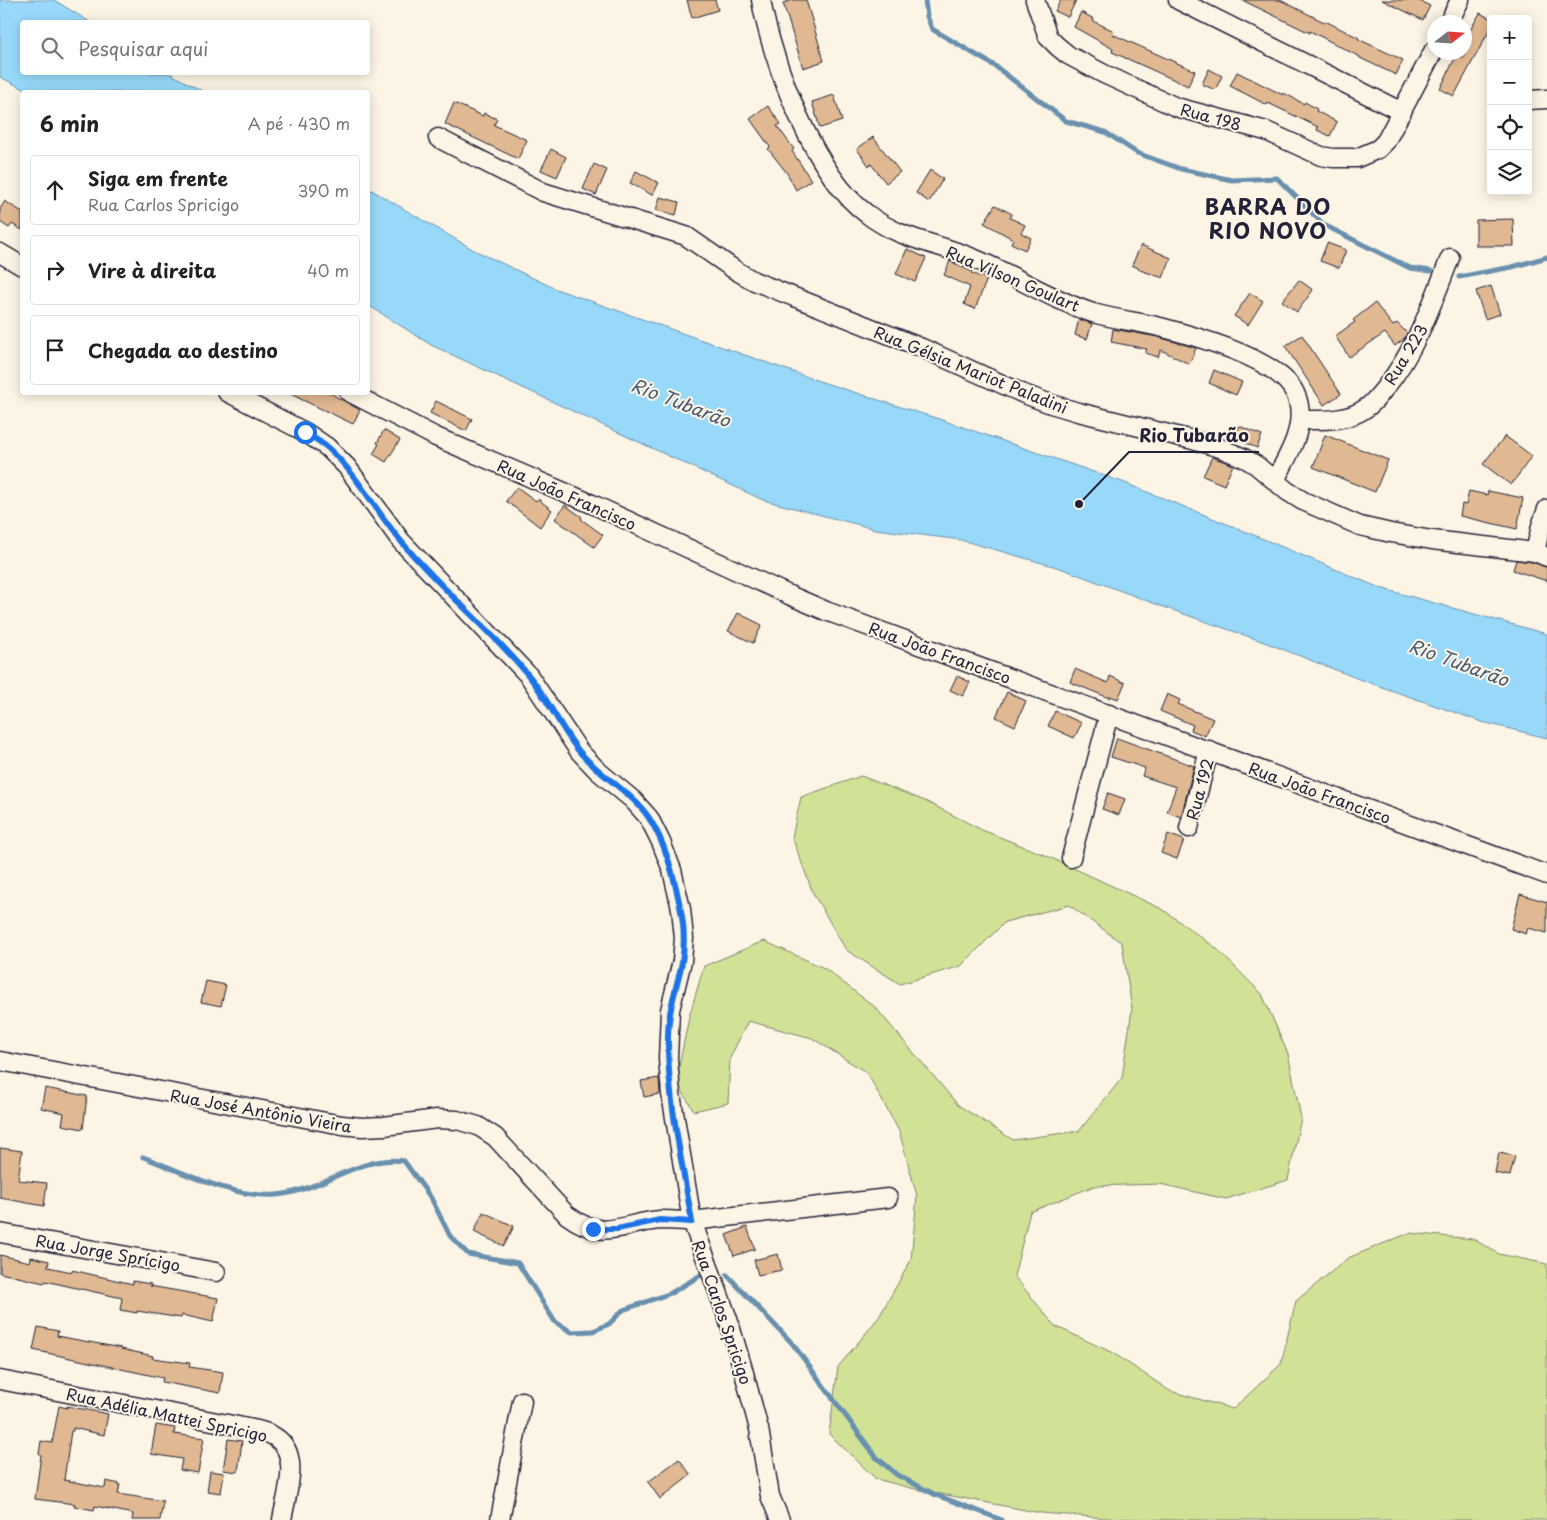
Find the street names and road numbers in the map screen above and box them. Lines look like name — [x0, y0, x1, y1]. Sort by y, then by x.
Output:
street label: Rua 198 — [1178, 96, 1244, 136]
street label: Rua Vilson Goulart — [942, 239, 1084, 317]
street label: Rua Gélsia Mariot Paladini — [871, 319, 1071, 419]
street label: Rua 223 — [1377, 319, 1433, 389]
street label: Rua João Francisco — [494, 453, 640, 535]
street label: Rua João Francisco — [866, 615, 1015, 689]
street label: Rua 192 — [1179, 755, 1219, 823]
street label: Rua João Francisco — [1246, 755, 1395, 829]
street label: Rua José Antônio Vieira — [168, 1082, 354, 1138]
street label: Rua Jorge Sprícigo — [34, 1227, 182, 1277]
street label: Rua Carlos Spricigo — [687, 1237, 759, 1387]
street label: Rua Adélia Mattei Spricigo — [64, 1381, 270, 1447]

